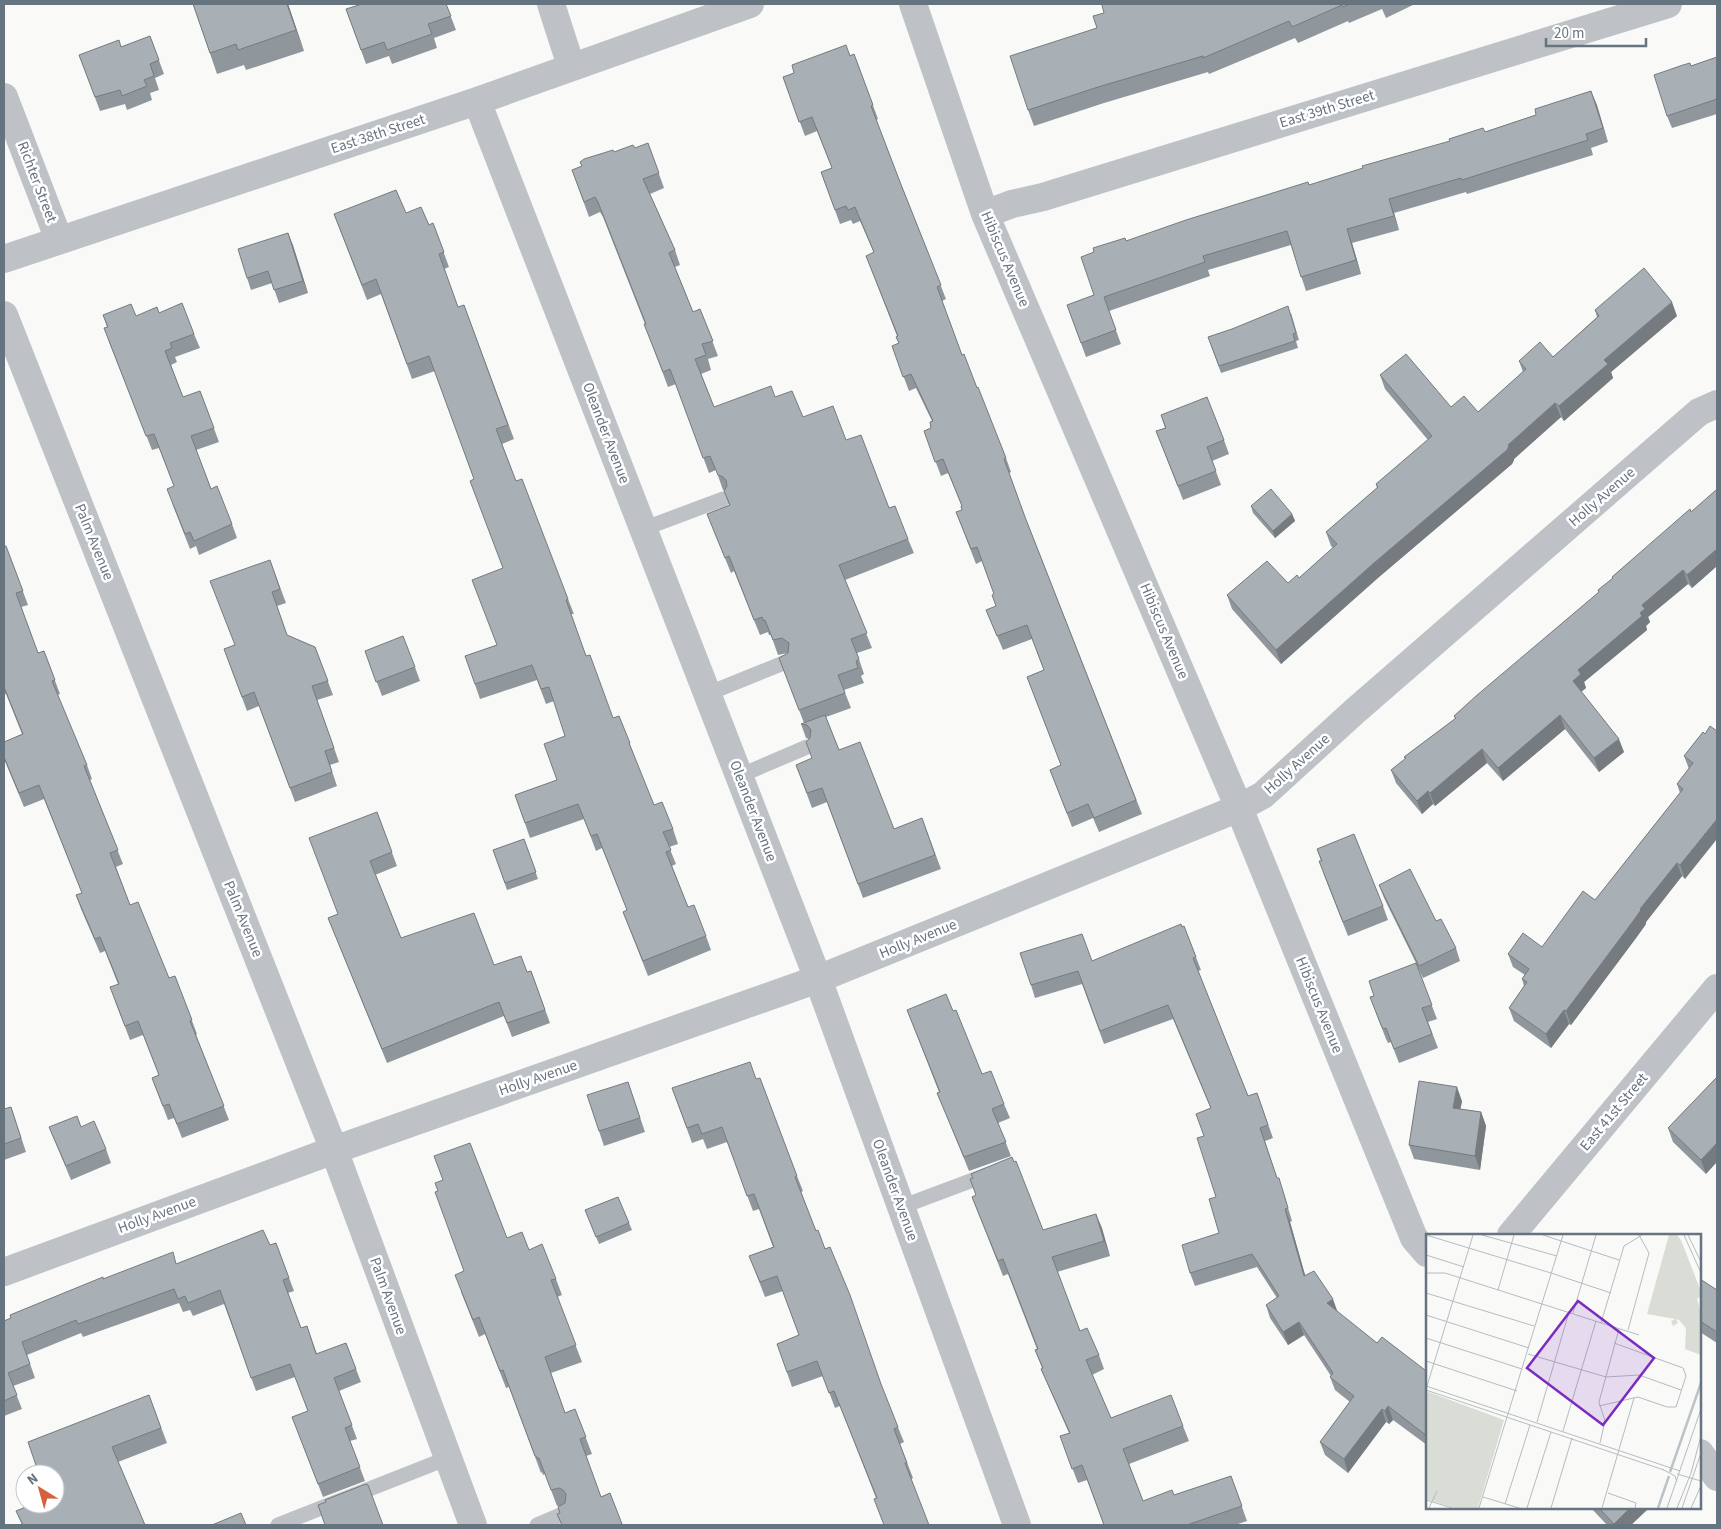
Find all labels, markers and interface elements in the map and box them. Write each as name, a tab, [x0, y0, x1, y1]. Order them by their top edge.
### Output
scale bar	[1546, 15, 1646, 47]
text: 20 m	[1554, 23, 1584, 44]
street label: East 39th Street	[1277, 85, 1377, 133]
street label: East 38th Street	[328, 109, 428, 159]
street label: Richter Street	[12, 138, 62, 226]
street label: Hibiscus Avenue	[975, 208, 1035, 310]
street label: Oleander Avenue	[577, 379, 635, 487]
street label: Holly Avenue	[1564, 462, 1640, 532]
street label: Palm Avenue	[69, 501, 119, 583]
street label: Hibiscus Avenue	[1134, 580, 1194, 682]
street label: Holly Avenue	[1260, 729, 1334, 799]
street label: Oleander Avenue	[724, 757, 782, 865]
street label: Palm Avenue	[218, 878, 268, 960]
street label: Holly Avenue	[876, 914, 960, 964]
street label: Hibiscus Avenue	[1290, 954, 1348, 1056]
street label: Holly Avenue	[496, 1055, 580, 1101]
street label: East 41st Street	[1575, 1068, 1653, 1156]
street label: Oleander Avenue	[867, 1136, 923, 1244]
street label: Holly Avenue	[115, 1191, 199, 1239]
inset map	[1426, 1234, 1701, 1509]
street label: Palm Avenue	[364, 1254, 412, 1338]
north arrow	[15, 1464, 65, 1514]
text: N	[23, 1469, 43, 1490]

